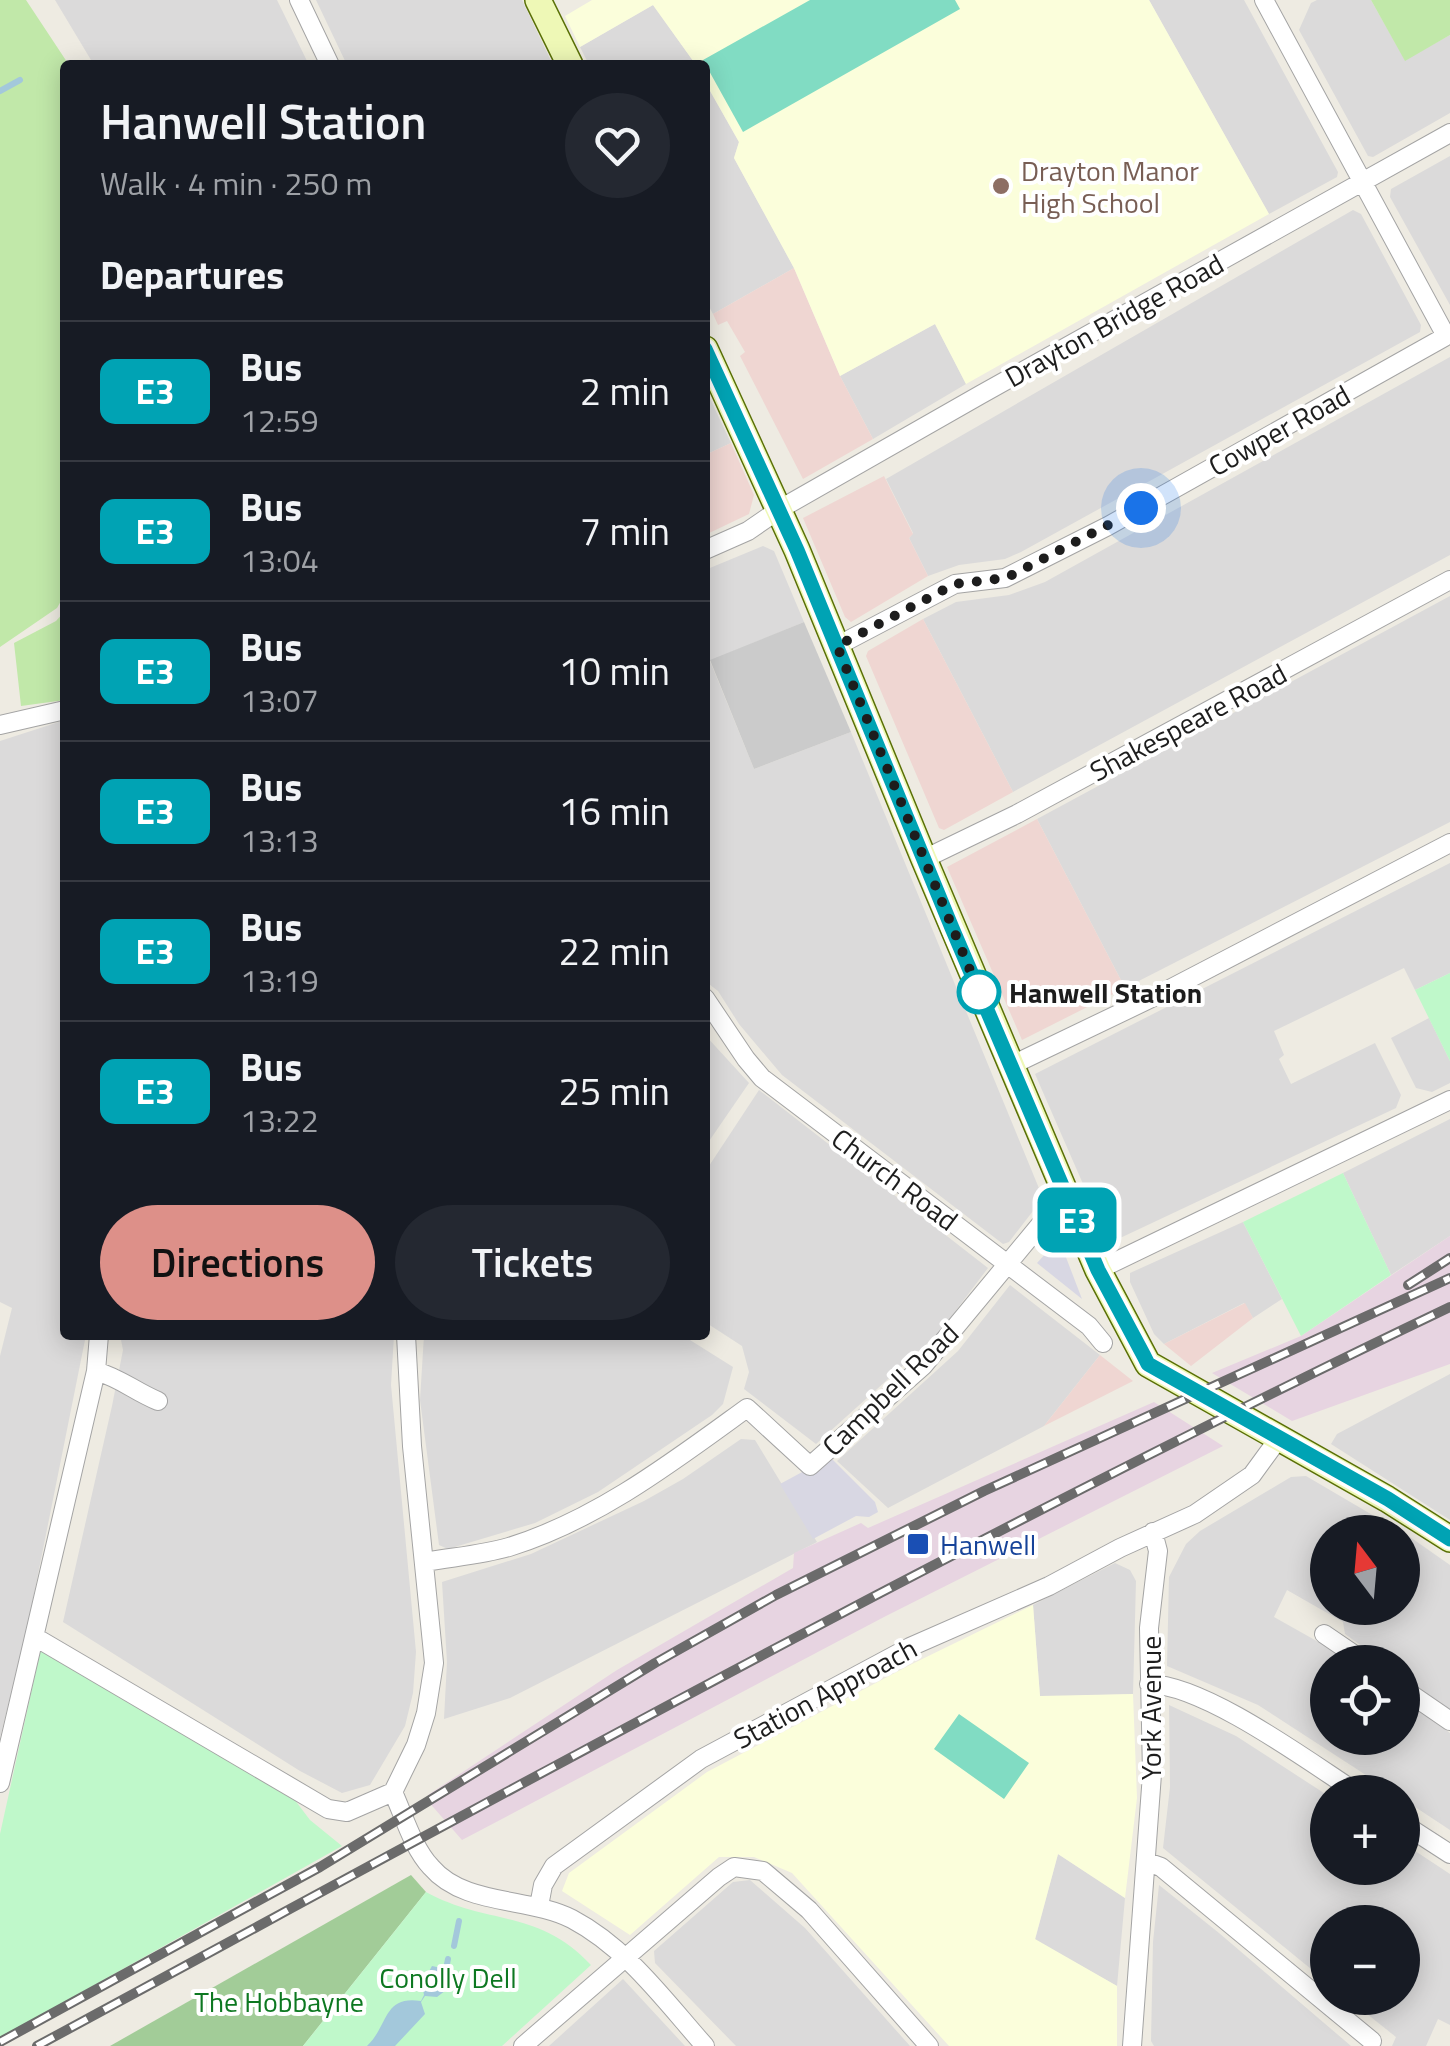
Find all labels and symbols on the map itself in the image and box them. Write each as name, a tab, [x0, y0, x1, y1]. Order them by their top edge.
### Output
place label: Drayton Manor High School	[1021, 149, 1199, 224]
marker: Drayton Manor High School	[990, 175, 1012, 197]
street label: Drayton Bridge Road	[997, 242, 1231, 398]
street label: Cowper Road	[1200, 373, 1358, 487]
your location	[1116, 483, 1166, 533]
street label: Shakespeare Road	[1082, 652, 1294, 792]
marker: Hanwell Station	[958, 971, 1000, 1013]
place label: Hanwell Station	[1009, 971, 1202, 1014]
street label: Church Road	[823, 1117, 967, 1241]
line badge: E3	[1032, 1188, 1122, 1252]
street label: Campbell Road	[812, 1312, 968, 1466]
north arrow	[1310, 1515, 1420, 1625]
place label: Hanwell	[940, 1523, 1036, 1566]
marker: Hanwell	[905, 1531, 931, 1557]
street label: Station Approach	[726, 1627, 924, 1759]
street label: York Avenue	[1129, 1636, 1172, 1780]
park label: Conolly Dell	[379, 1956, 517, 1999]
park label: The Hobbayne	[194, 1980, 364, 2023]

